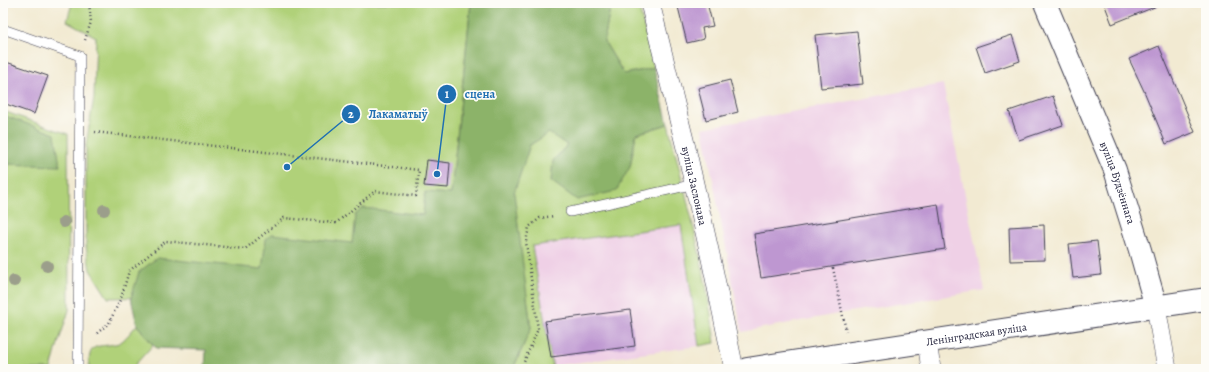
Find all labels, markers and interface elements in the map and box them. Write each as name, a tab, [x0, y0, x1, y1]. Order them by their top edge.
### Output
callout: сцена	[437, 82, 503, 106]
text: 1	[445, 86, 450, 102]
text: сцена	[465, 86, 495, 102]
callout: Лакаматыў	[341, 102, 436, 126]
text: 2	[348, 106, 354, 122]
text: Лакаматыў	[368, 106, 428, 122]
street label: вуліца Будзённага	[1096, 139, 1139, 227]
street label: вуліца Заслонава	[678, 145, 710, 228]
street label: Ленінградская вуліца	[925, 319, 1029, 350]

